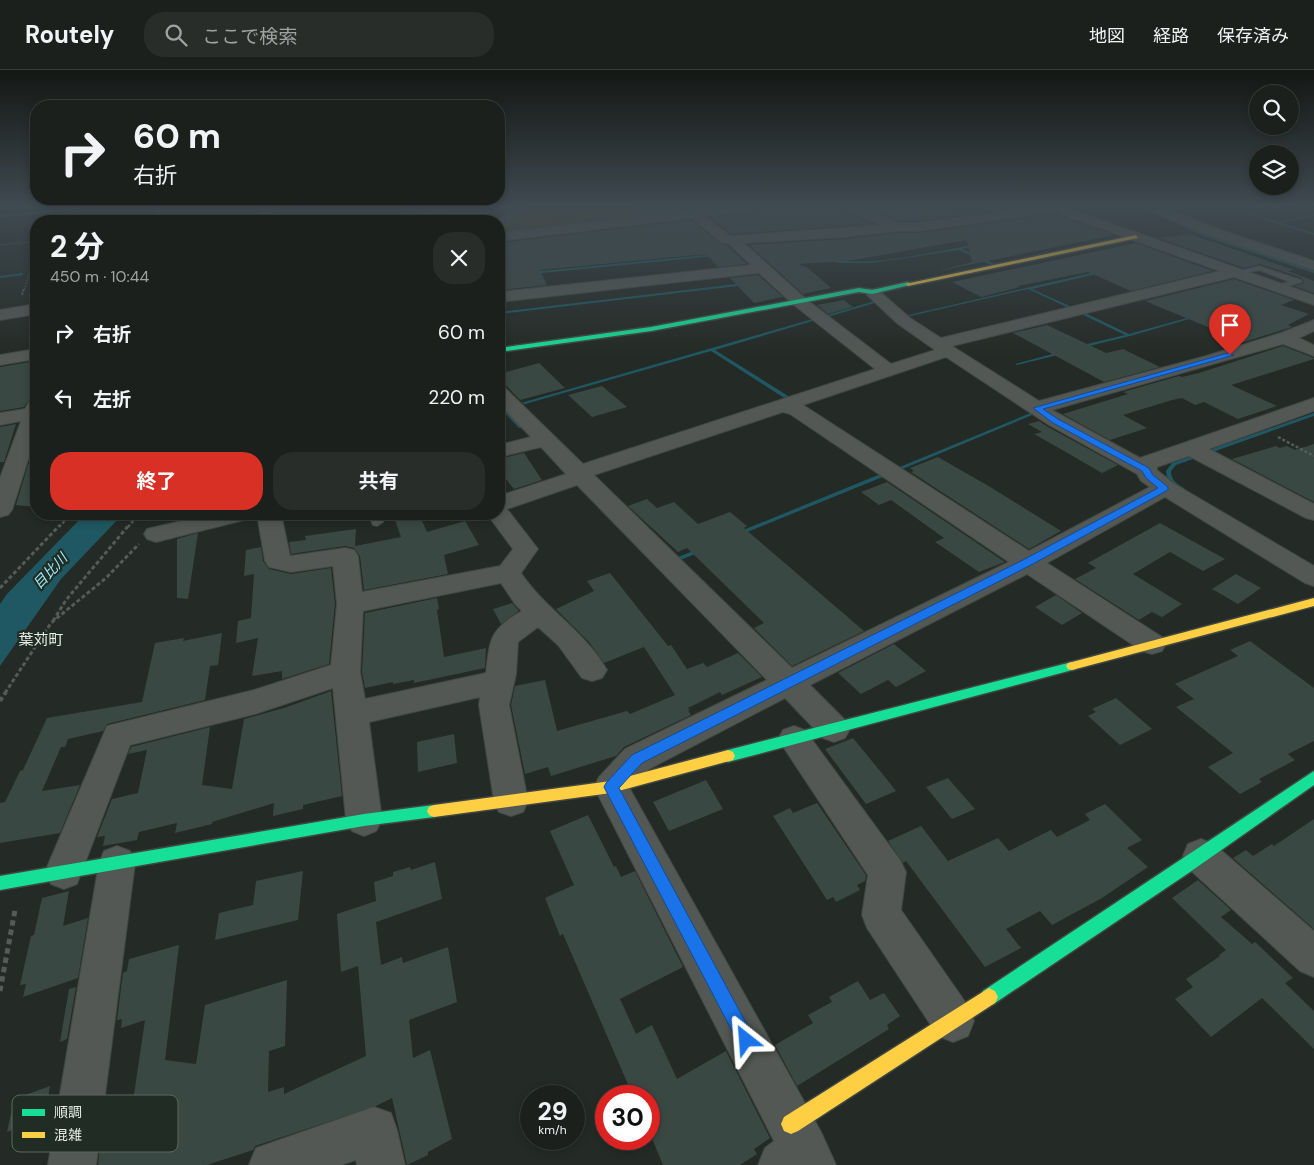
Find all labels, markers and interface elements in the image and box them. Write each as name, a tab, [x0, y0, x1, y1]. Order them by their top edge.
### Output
search box	[144, 12, 494, 57]
text: Routely	[25, 19, 114, 50]
icon: search	[162, 21, 190, 49]
text: ここで検索	[202, 24, 297, 49]
text: 地図	[1089, 24, 1125, 48]
text: 経路	[1153, 24, 1189, 48]
text: 保存済み	[1217, 24, 1289, 48]
map controls	[1249, 85, 1299, 195]
button: search	[1249, 85, 1299, 135]
text: 60 m	[133, 113, 221, 159]
icon: right	[50, 120, 115, 185]
button: layers	[1249, 145, 1299, 195]
text: 右折	[133, 161, 177, 190]
text: 2 分	[50, 227, 104, 266]
button: close	[433, 232, 485, 284]
text: 450 m · 10:44	[50, 266, 149, 287]
pin	[1209, 304, 1251, 355]
icon: arrive	[1216, 311, 1244, 339]
icon: right	[50, 319, 78, 347]
text: 60 m	[438, 320, 485, 345]
text: 右折	[93, 322, 131, 347]
icon: left	[50, 384, 78, 412]
text: 220 m	[428, 385, 485, 410]
text: 左折	[93, 387, 131, 412]
button: 終了	[50, 452, 263, 510]
button: 共有	[273, 452, 485, 510]
water label: 目比川	[29, 548, 72, 592]
district label: 葉苅町	[18, 630, 64, 650]
position arrow	[719, 1013, 771, 1065]
speed limit sign: 30	[595, 1085, 660, 1150]
legend	[12, 1095, 178, 1152]
text: 29	[537, 1095, 568, 1128]
text: 順調	[54, 1103, 82, 1121]
text: km/h	[538, 1122, 567, 1138]
text: 混雑	[54, 1126, 82, 1144]

